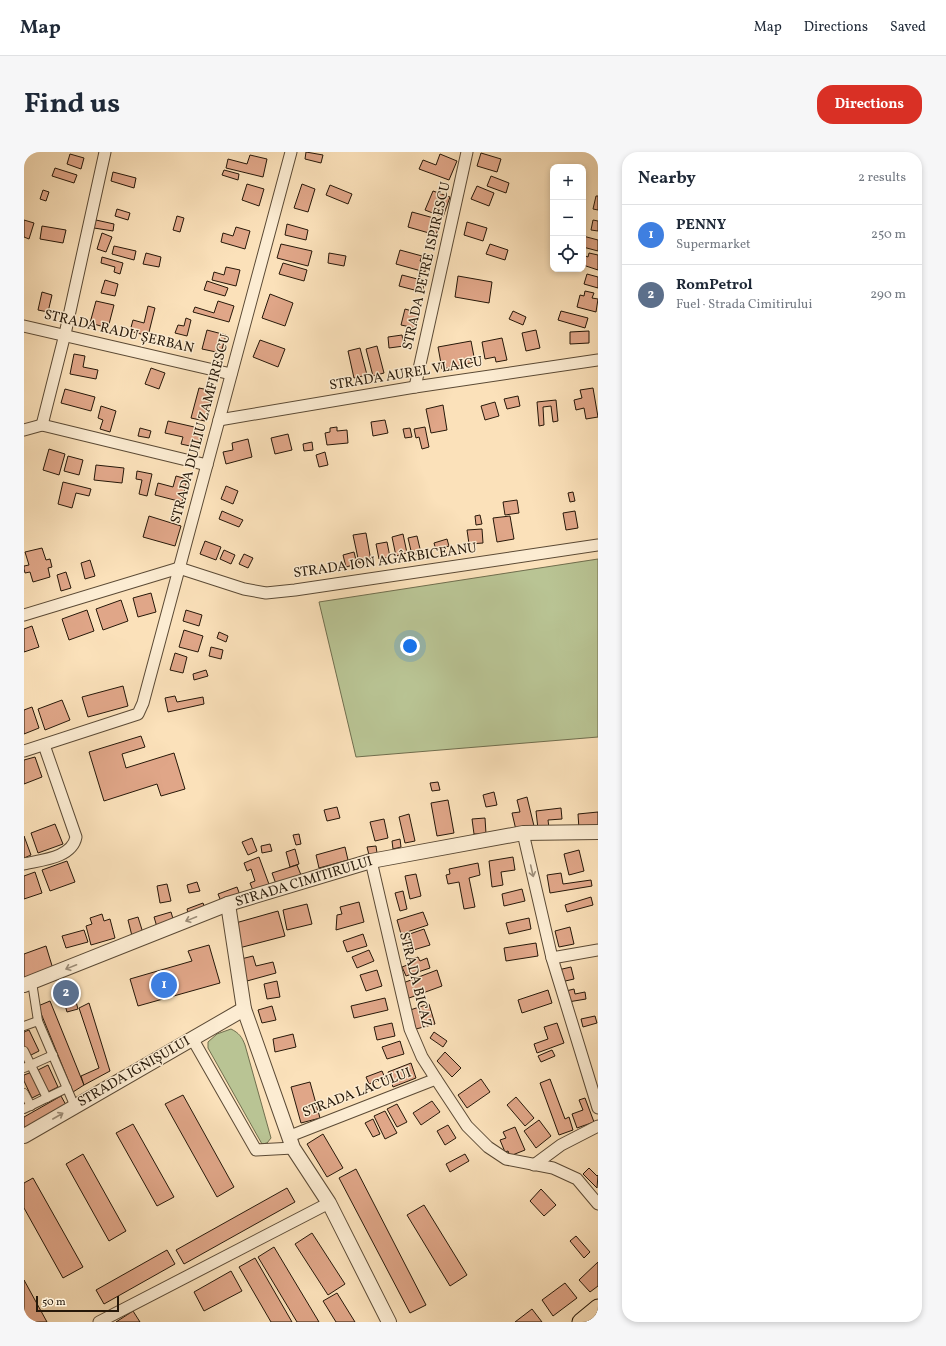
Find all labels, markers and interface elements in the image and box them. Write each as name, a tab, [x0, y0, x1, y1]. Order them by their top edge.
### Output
text: Map	[20, 15, 61, 41]
text: Map	[754, 18, 782, 37]
text: Directions	[804, 18, 868, 37]
text: Saved	[890, 18, 926, 37]
text: Find us	[24, 85, 120, 124]
button: Directions	[817, 85, 922, 124]
map controls	[550, 164, 586, 272]
button: +	[550, 164, 586, 200]
text: Nearby	[638, 167, 696, 190]
text: 2 results	[858, 169, 906, 187]
street label: STRADA PETRE ISPIRESCU	[398, 180, 456, 352]
button: −	[550, 200, 586, 236]
text: PENNY	[676, 215, 726, 236]
text: 1	[648, 226, 654, 244]
text: 250 m	[871, 226, 906, 244]
button: locate	[550, 236, 586, 272]
text: Supermarket	[676, 236, 751, 254]
text: RomPetrol	[676, 275, 753, 296]
text: 2	[648, 286, 654, 304]
text: 290 m	[870, 286, 906, 304]
text: Fuel · Strada Cimitirului	[676, 296, 812, 314]
street label: STRADA RADU ȘERBAN	[42, 306, 196, 358]
street label: STRADA DUILIU ZAMFIRESCU	[167, 332, 235, 526]
street label: STRADA AUREL VLAICU	[328, 353, 484, 395]
street label: STRADA ION AGÂRBICEANU	[292, 539, 478, 583]
your location	[400, 636, 420, 656]
street label: STRADA CIMITIRULUI	[233, 852, 375, 912]
one-way arrow	[528, 864, 536, 877]
one-way arrow	[186, 915, 198, 923]
street label: STRADA BICAZ	[394, 930, 436, 1030]
one-way arrow	[65, 963, 77, 971]
pin: 1	[151, 970, 177, 1000]
pin: 2	[53, 978, 79, 1008]
street label: STRADA IGNIȘULUI	[74, 1032, 194, 1112]
street label: STRADA LACULUI	[300, 1063, 414, 1123]
one-way arrow	[52, 1112, 64, 1120]
scale bar	[36, 1294, 119, 1313]
text: 50 m	[42, 1295, 66, 1310]

